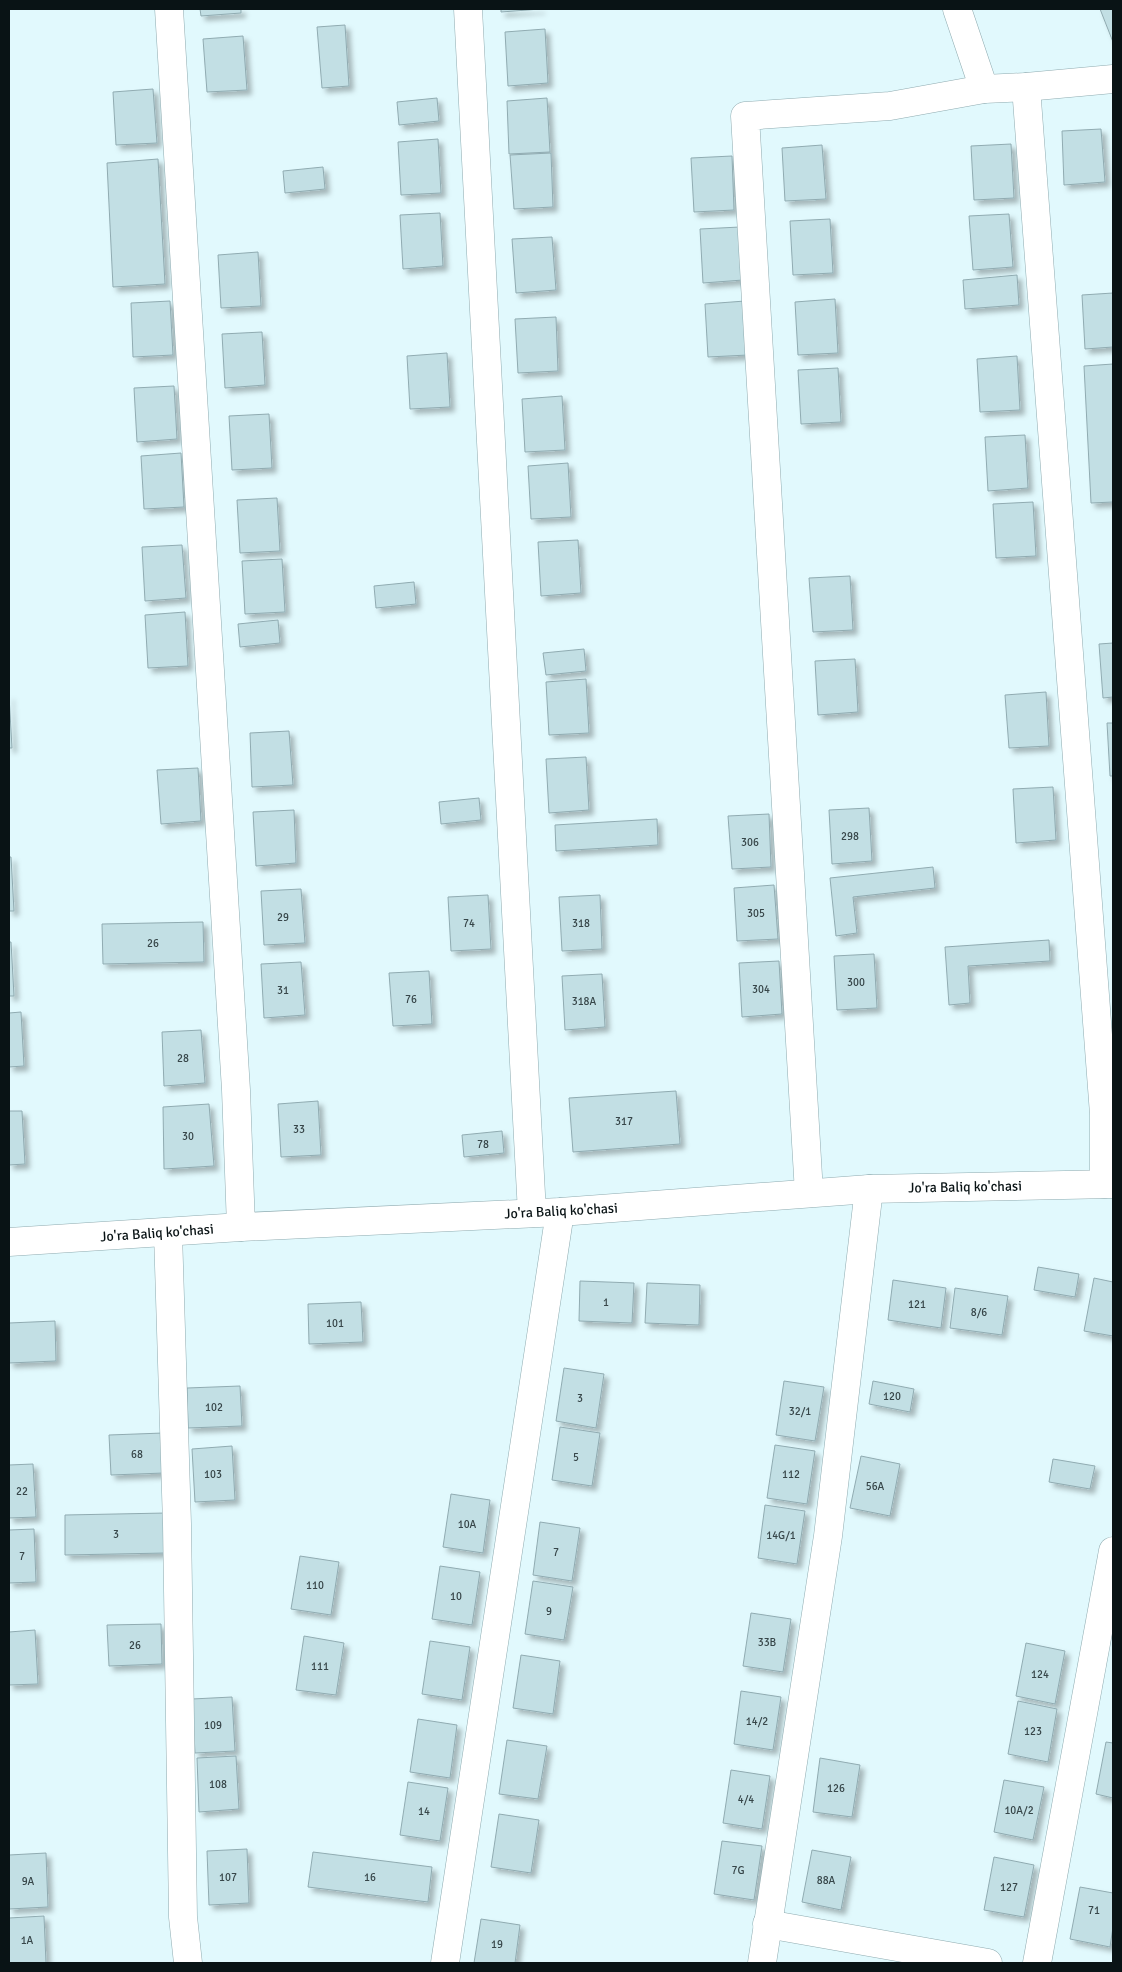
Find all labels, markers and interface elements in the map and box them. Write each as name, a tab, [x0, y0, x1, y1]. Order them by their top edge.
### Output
house number: 298	[841, 830, 859, 843]
house number: 306	[741, 836, 759, 849]
house number: 305	[747, 907, 765, 920]
house number: 29	[277, 911, 289, 924]
house number: 74	[463, 917, 475, 930]
house number: 318	[572, 917, 590, 930]
house number: 26	[147, 937, 159, 950]
house number: 300	[847, 976, 865, 989]
house number: 304	[752, 983, 770, 996]
house number: 31	[277, 984, 289, 997]
house number: 76	[405, 993, 417, 1006]
house number: 318A	[572, 995, 597, 1008]
house number: 28	[177, 1052, 189, 1065]
house number: 317	[615, 1115, 633, 1128]
house number: 33	[293, 1123, 305, 1136]
house number: 30	[182, 1130, 194, 1143]
house number: 78	[477, 1138, 489, 1151]
street label: Jo'ra Baliq ko'chasi	[908, 1178, 1022, 1196]
street label: Jo'ra Baliq ko'chasi	[504, 1200, 618, 1222]
street label: Jo'ra Baliq ko'chasi	[100, 1221, 214, 1245]
house number: 1	[603, 1296, 609, 1309]
house number: 121	[908, 1298, 926, 1311]
house number: 8/6	[971, 1306, 987, 1319]
house number: 101	[326, 1317, 344, 1330]
house number: 120	[883, 1390, 901, 1403]
house number: 3	[577, 1392, 583, 1405]
house number: 102	[205, 1401, 223, 1414]
house number: 32/1	[789, 1405, 811, 1418]
house number: 68	[131, 1448, 143, 1461]
house number: 5	[573, 1451, 579, 1464]
house number: 103	[204, 1468, 222, 1481]
house number: 112	[782, 1468, 800, 1481]
house number: 56A	[866, 1480, 885, 1493]
house number: 22	[16, 1485, 28, 1498]
house number: 10A	[458, 1518, 477, 1531]
house number: 3	[113, 1528, 119, 1541]
house number: 14G/1	[766, 1529, 796, 1542]
house number: 7	[553, 1546, 559, 1559]
house number: 7	[19, 1550, 25, 1563]
house number: 110	[306, 1579, 324, 1592]
house number: 10	[450, 1590, 462, 1603]
house number: 9	[546, 1605, 552, 1618]
house number: 33B	[758, 1636, 777, 1649]
house number: 26	[129, 1639, 141, 1652]
house number: 111	[311, 1660, 329, 1673]
house number: 124	[1031, 1668, 1049, 1681]
house number: 14/2	[746, 1715, 768, 1728]
house number: 109	[204, 1719, 222, 1732]
house number: 123	[1024, 1725, 1042, 1738]
house number: 108	[209, 1778, 227, 1791]
house number: 126	[827, 1782, 845, 1795]
house number: 4/4	[738, 1793, 754, 1806]
house number: 10A/2	[1004, 1804, 1034, 1817]
house number: 14	[418, 1805, 430, 1818]
house number: 7G	[731, 1864, 745, 1877]
house number: 107	[219, 1871, 237, 1884]
house number: 16	[364, 1871, 376, 1884]
house number: 88A	[817, 1874, 836, 1887]
house number: 9A	[22, 1875, 35, 1888]
house number: 127	[1000, 1881, 1018, 1894]
house number: 71	[1088, 1904, 1100, 1917]
house number: 1A	[21, 1934, 34, 1947]
house number: 19	[491, 1938, 503, 1951]

